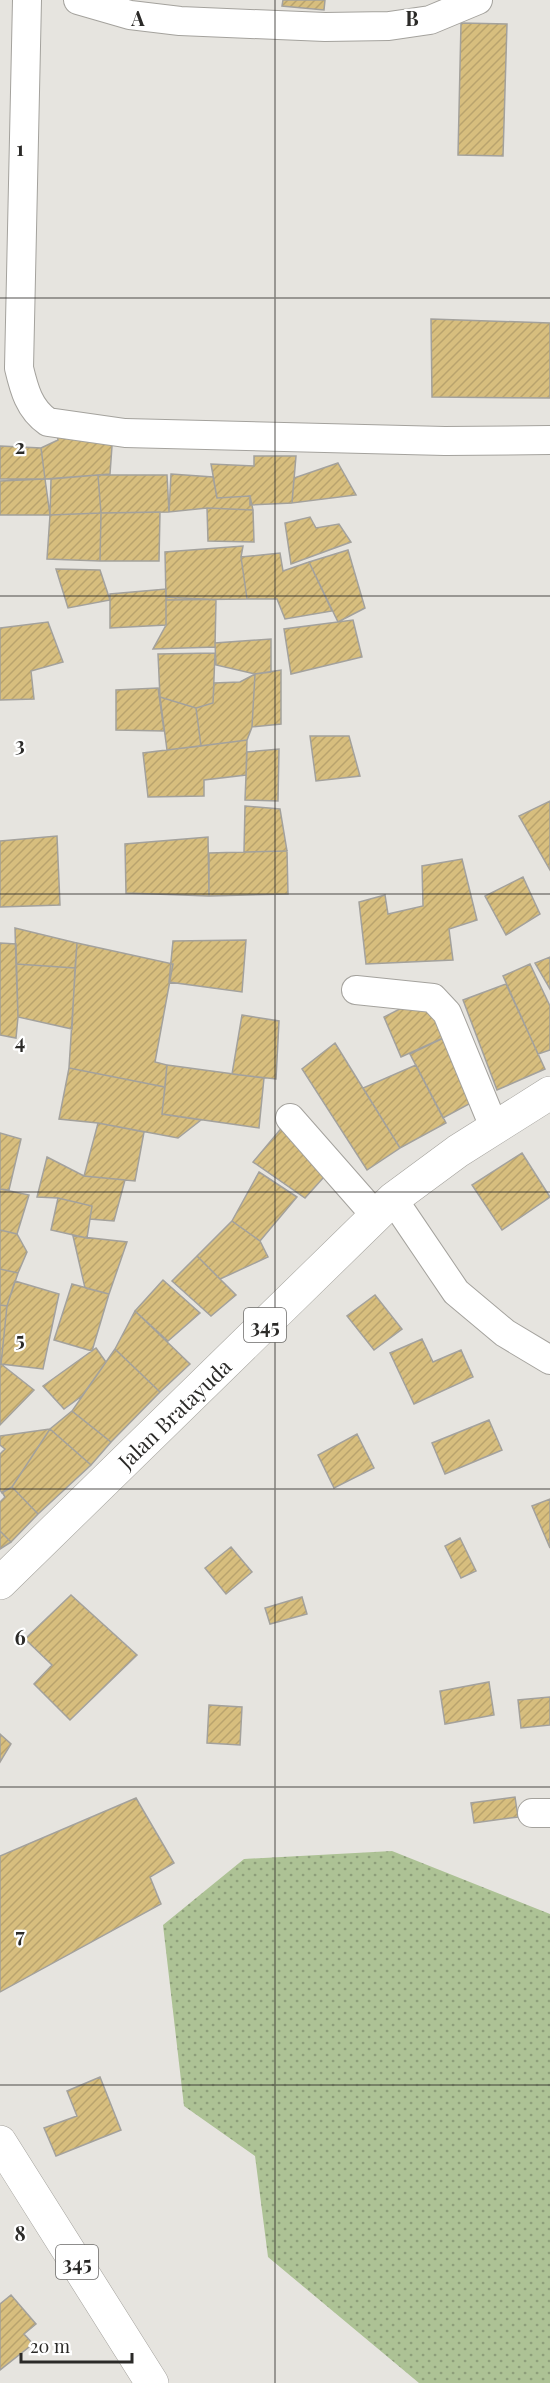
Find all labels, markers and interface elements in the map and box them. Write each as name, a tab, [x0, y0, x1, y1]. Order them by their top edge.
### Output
text: A	[130, 4, 145, 31]
text: B	[405, 4, 419, 31]
text: 1	[16, 134, 24, 161]
text: 2	[15, 432, 25, 459]
text: 3	[15, 730, 25, 757]
text: 4	[15, 1027, 25, 1054]
road number: 345	[244, 1308, 286, 1342]
text: 5	[15, 1325, 25, 1352]
street label: Jalan Bratayuda	[111, 1351, 237, 1475]
text: 6	[14, 1623, 26, 1650]
text: 7	[15, 1921, 25, 1948]
text: 8	[14, 2219, 26, 2246]
road number: 345	[56, 2245, 98, 2279]
scale bar	[21, 2326, 132, 2364]
text: 20 m	[30, 2334, 70, 2358]

